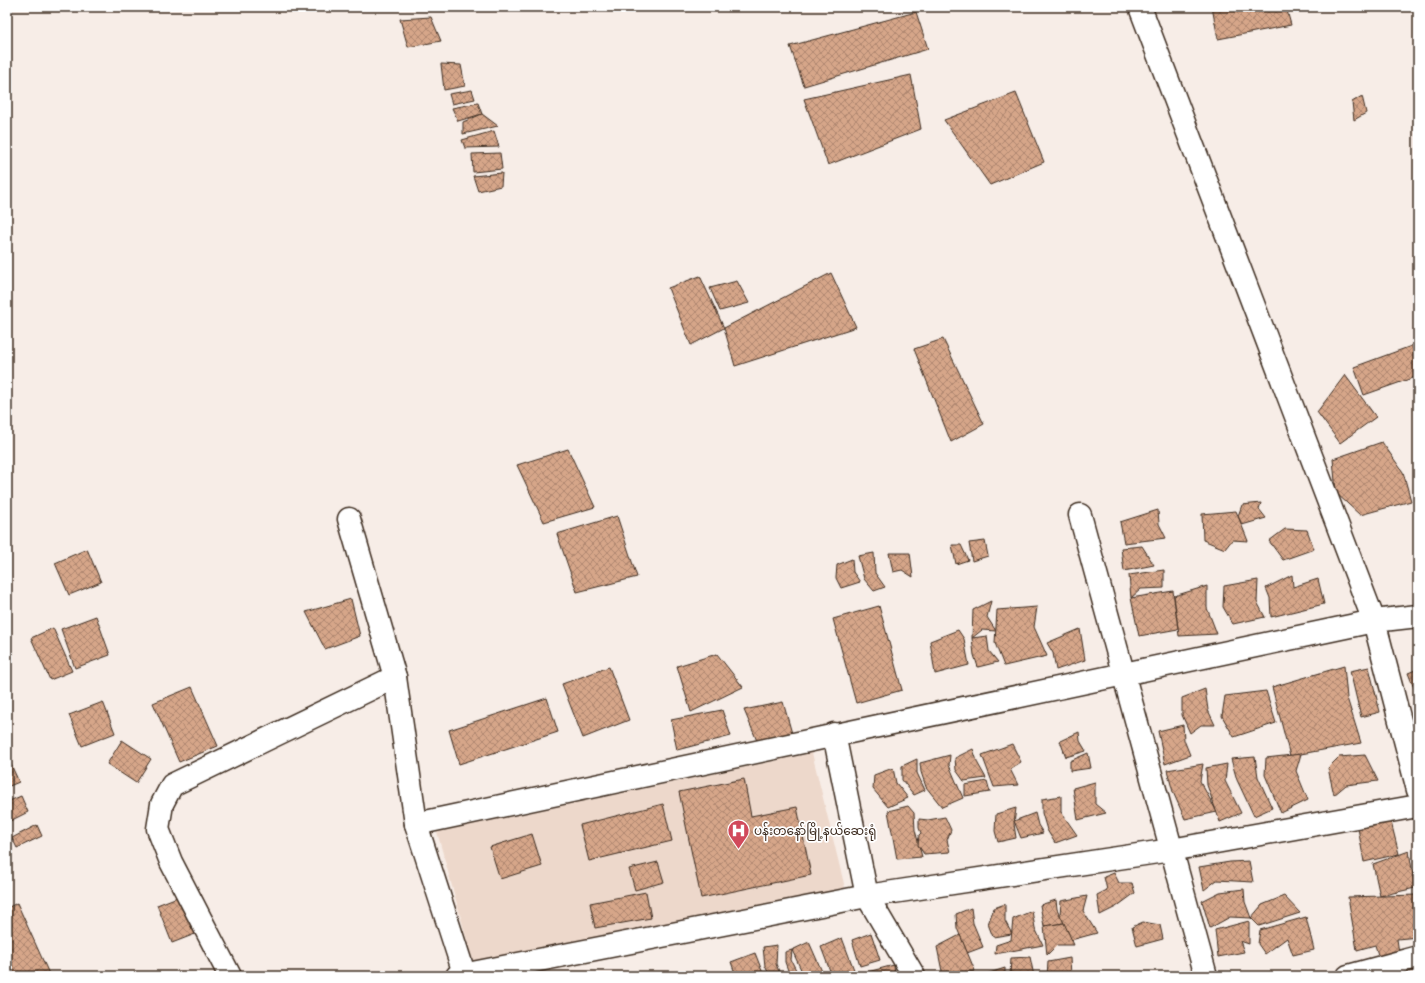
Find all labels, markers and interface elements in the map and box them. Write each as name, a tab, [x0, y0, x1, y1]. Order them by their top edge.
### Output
hospital icon: ပန်းတနော်မြို့နယ်ဆေးရုံ	[726, 818, 752, 851]
place label: ပန်းတနော်မြို့နယ်ဆေးရုံ	[754, 822, 876, 841]

